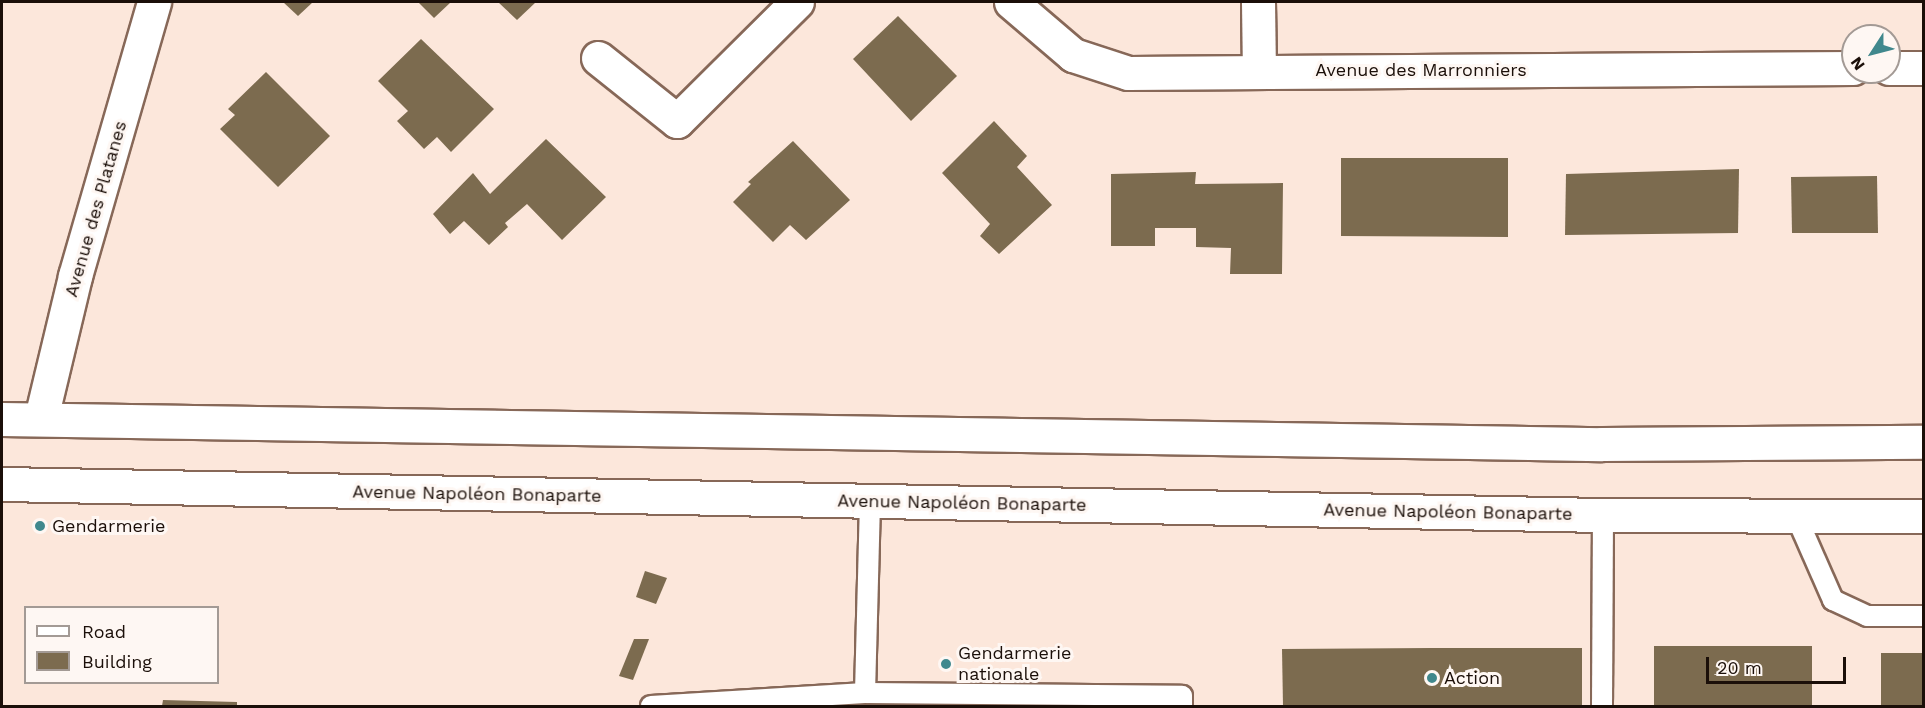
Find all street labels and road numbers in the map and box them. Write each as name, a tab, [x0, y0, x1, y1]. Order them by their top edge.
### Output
street label: Avenue des Marronniers	[1315, 59, 1527, 81]
street label: Avenue des Platanes	[61, 118, 131, 300]
street label: Avenue Napoléon Bonaparte	[352, 481, 602, 507]
street label: Avenue Napoléon Bonaparte	[837, 490, 1087, 516]
street label: Avenue Napoléon Bonaparte	[1323, 499, 1573, 525]

